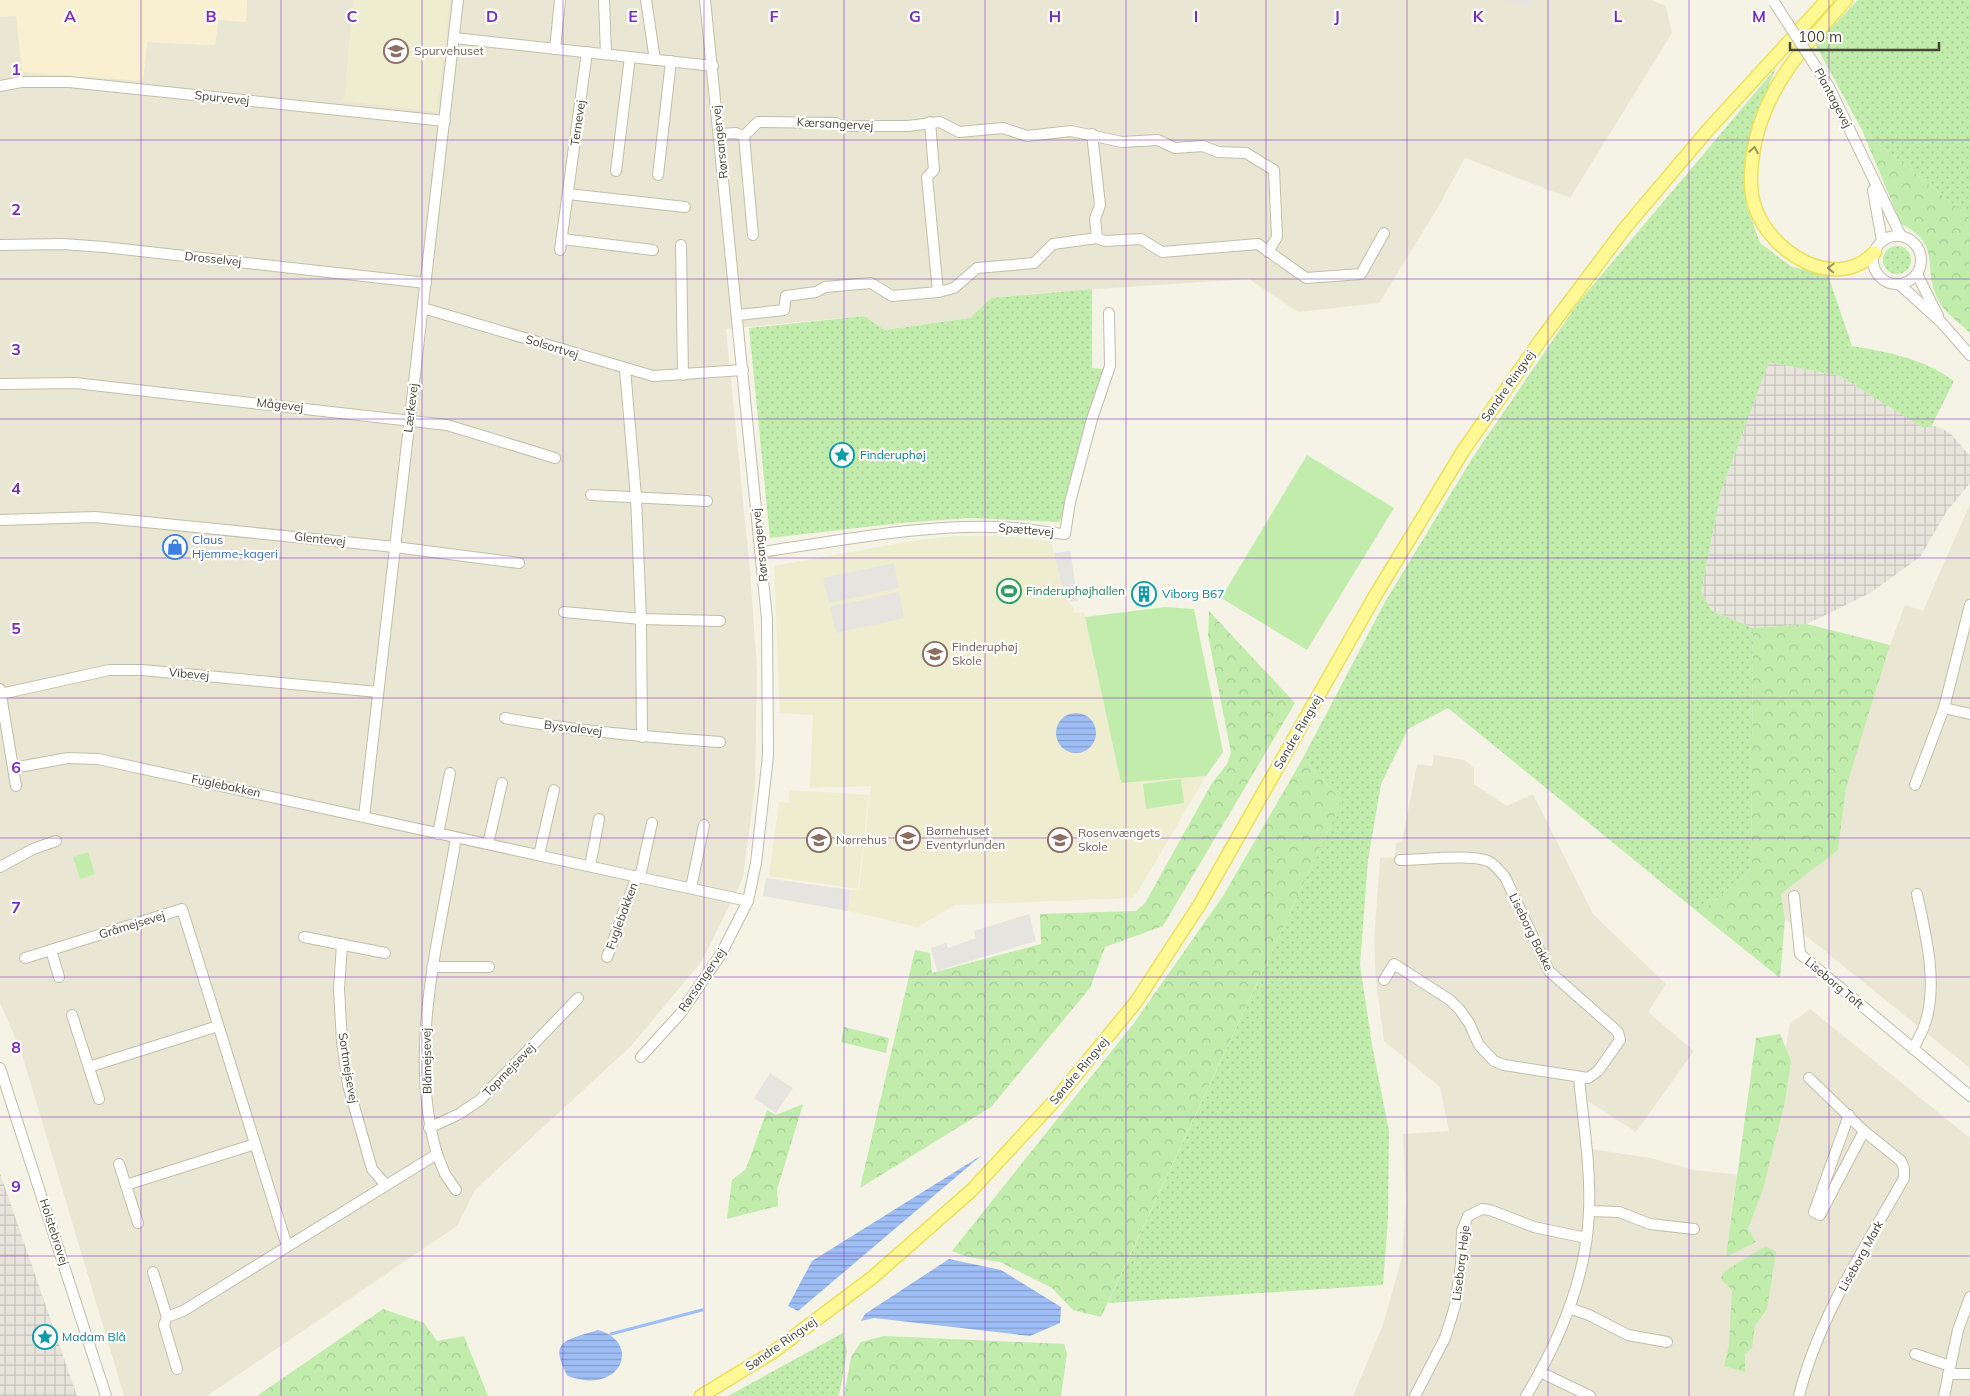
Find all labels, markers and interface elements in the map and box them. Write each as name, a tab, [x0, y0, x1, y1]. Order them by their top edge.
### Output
text: A	[64, 6, 76, 26]
text: B	[205, 6, 217, 26]
text: C	[347, 6, 358, 26]
text: D	[486, 6, 498, 26]
text: E	[628, 6, 638, 26]
text: F	[769, 6, 779, 26]
text: G	[909, 6, 921, 26]
text: H	[1049, 6, 1061, 26]
text: I	[1194, 6, 1198, 26]
text: J	[1334, 6, 1340, 26]
text: K	[1473, 6, 1485, 26]
text: L	[1614, 6, 1623, 26]
text: M	[1752, 6, 1766, 26]
scale bar	[1790, 20, 1939, 52]
text: 100 m	[1798, 27, 1842, 46]
school or university icon: Spurvehuset	[383, 38, 409, 64]
place label: Spurvehuset	[414, 43, 484, 58]
text: 1	[11, 59, 21, 79]
street label: Plantagevej	[1811, 65, 1856, 130]
street label: Spurvevej	[194, 87, 250, 108]
street label: Ternevej	[567, 99, 588, 147]
street label: Rørsangervej	[708, 105, 731, 179]
street label: Kærsangervej	[796, 114, 874, 133]
one-way arrow	[1748, 145, 1759, 154]
text: 2	[11, 199, 21, 219]
street label: Drosselvej	[184, 248, 242, 269]
one-way arrow	[1827, 262, 1835, 273]
street label: Solsortvej	[524, 331, 581, 362]
text: 3	[11, 339, 21, 359]
street label: Søndre Ringvej	[1477, 347, 1538, 424]
street label: Lærkevej	[400, 382, 421, 433]
street label: Mågevej	[256, 395, 304, 414]
place icon: Finderuphøj	[829, 442, 855, 468]
place label: Finderuphøj	[860, 447, 926, 462]
text: 4	[11, 478, 21, 498]
street label: Rørsangervej	[748, 508, 771, 582]
street label: Spættevej	[998, 520, 1055, 539]
street label: Glentevej	[294, 528, 347, 549]
place label: Claus Hjemme-kageri	[192, 532, 278, 561]
shop icon: Claus Hjemme-kageri	[162, 534, 188, 560]
sports icon: Finderuphøjhallen	[996, 578, 1022, 604]
building icon: Viborg B67	[1131, 581, 1157, 607]
place label: Finderuphøjhallen	[1026, 583, 1125, 598]
place label: Viborg B67	[1162, 586, 1225, 601]
text: 5	[11, 618, 21, 638]
place label: Finderuphøj Skole	[952, 639, 1018, 668]
school or university icon: Finderuphøj Skole	[922, 641, 948, 667]
street label: Vibevej	[168, 664, 210, 683]
street label: Søndre Ringvej	[1270, 692, 1325, 772]
street label: Bysvalevej	[543, 716, 603, 739]
text: 6	[11, 757, 21, 777]
street label: Fuglebakken	[190, 771, 262, 800]
place label: Børnehuset Eventyrlunden	[926, 823, 1005, 852]
school or university icon: Børnehuset Eventyrlunden	[895, 825, 921, 851]
place label: Rosenvængets Skole	[1078, 825, 1160, 854]
school or university icon: Nørrehus	[806, 827, 832, 853]
school or university icon: Rosenvængets Skole	[1047, 827, 1073, 853]
place label: Nørrehus	[836, 832, 887, 847]
street label: Fuglebakken	[602, 880, 641, 951]
street label: Liseborg Bakke	[1506, 890, 1557, 973]
text: 7	[11, 897, 21, 917]
street label: Gråmejsevej	[97, 907, 167, 942]
street label: Rørsangervej	[675, 945, 728, 1014]
street label: Liseborg Toft	[1802, 954, 1867, 1011]
street label: Blåmejsevej	[418, 1028, 435, 1094]
street label: Sortmejsevej	[336, 1032, 361, 1104]
street label: Søndre Ringvej	[1046, 1034, 1111, 1108]
text: 8	[11, 1037, 21, 1057]
street label: Topmejsevej	[479, 1040, 538, 1099]
text: 9	[11, 1176, 21, 1196]
street label: Holstebrovej	[37, 1197, 72, 1267]
street label: Liseborg Mark	[1835, 1217, 1887, 1294]
street label: Liseborg Høje	[1448, 1224, 1473, 1302]
street label: Søndre Ringvej	[742, 1313, 819, 1374]
place icon: Madam Blå	[32, 1324, 58, 1350]
place label: Madam Blå	[62, 1329, 126, 1344]

